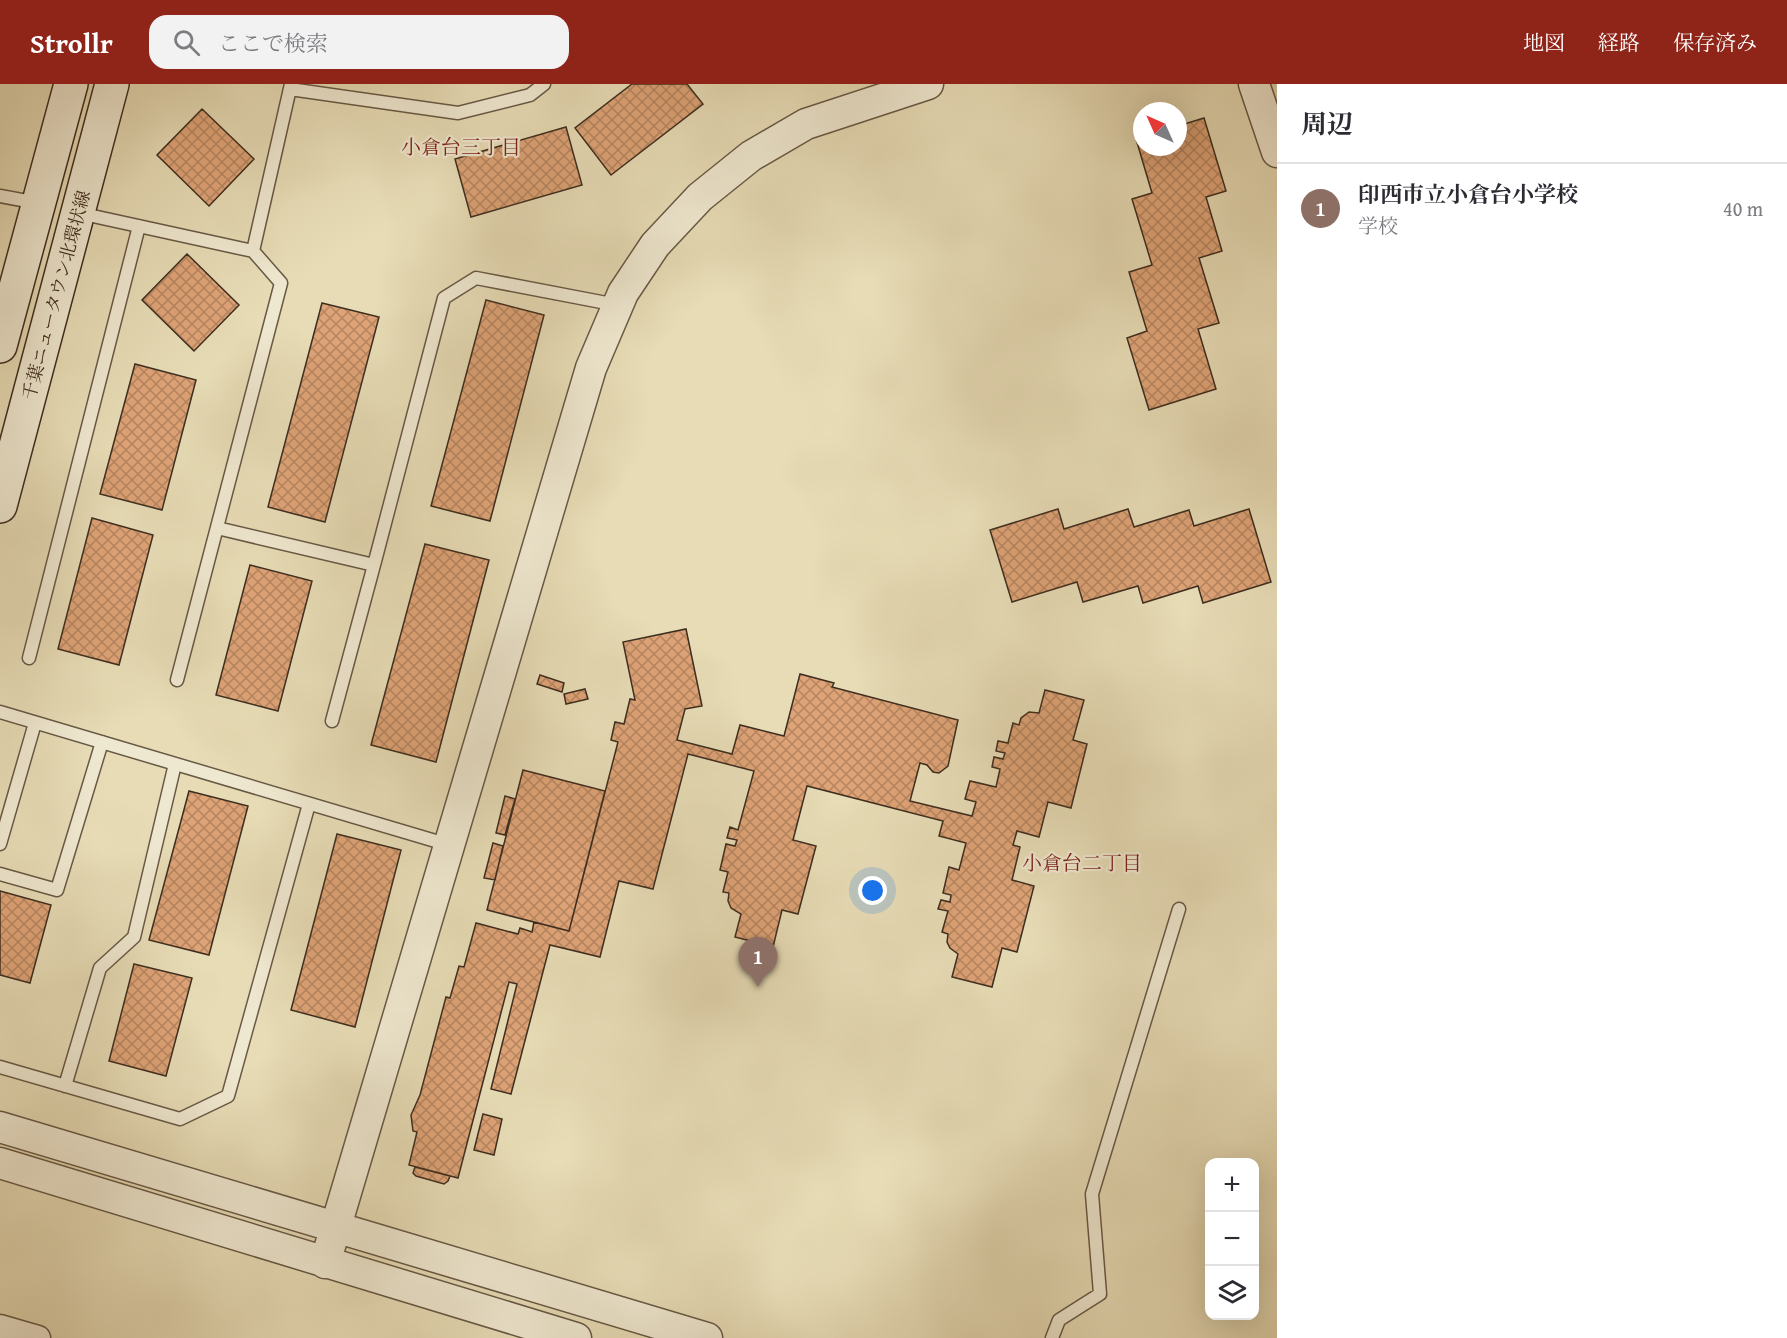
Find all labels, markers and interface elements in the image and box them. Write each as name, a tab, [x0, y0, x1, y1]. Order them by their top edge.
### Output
search box	[149, 15, 569, 69]
text: Strollr	[30, 22, 113, 63]
icon: search	[170, 26, 203, 59]
text: ここで検索	[218, 27, 328, 59]
text: 地図	[1523, 27, 1565, 58]
text: 経路	[1598, 27, 1640, 58]
text: 保存済み	[1673, 27, 1757, 58]
north arrow	[1133, 102, 1187, 156]
text: 周辺	[1301, 104, 1353, 143]
district label: 小倉台三丁目	[401, 132, 521, 161]
text: 印西市立小倉台小学校	[1358, 178, 1578, 210]
street label: 千葉ニュータウン北環状線	[15, 187, 97, 403]
text: 1	[1315, 194, 1326, 223]
text: 40 m	[1723, 194, 1763, 223]
text: 学校	[1358, 211, 1398, 240]
district label: 小倉台二丁目	[1022, 848, 1142, 877]
your location	[858, 876, 887, 905]
pin: 1	[738, 938, 777, 987]
map controls	[1205, 1158, 1259, 1320]
button: +	[1205, 1158, 1259, 1212]
button: −	[1205, 1212, 1259, 1266]
button: layers	[1205, 1266, 1259, 1320]

